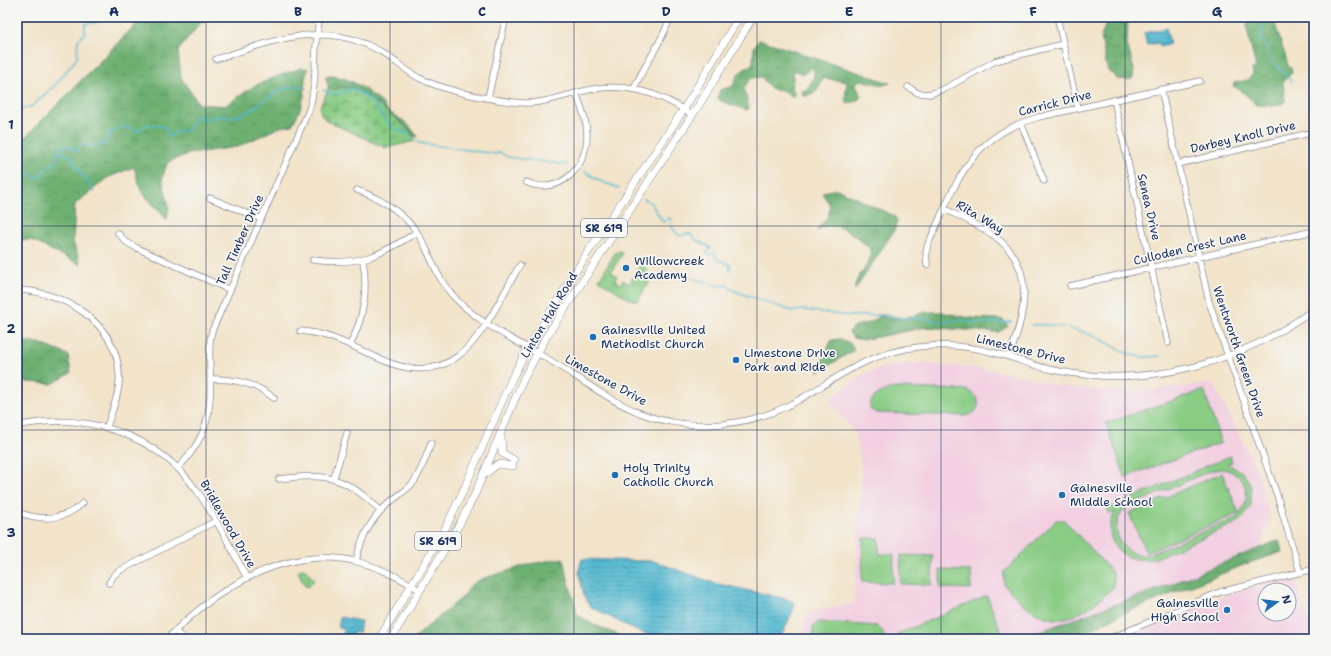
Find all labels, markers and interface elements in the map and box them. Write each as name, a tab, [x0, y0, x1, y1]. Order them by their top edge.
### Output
text: A	[109, 3, 119, 20]
text: B	[294, 3, 302, 20]
text: C	[478, 3, 486, 20]
text: D	[661, 3, 671, 20]
text: E	[845, 3, 854, 20]
text: F	[1029, 3, 1037, 20]
text: G	[1212, 3, 1223, 20]
street label: Carrick Drive	[1017, 86, 1093, 120]
text: 1	[8, 116, 14, 133]
street label: Darbey Knoll Drive	[1189, 117, 1297, 157]
street label: Senea Drive	[1134, 172, 1165, 242]
street label: Tall Timber Drive	[213, 192, 267, 288]
street label: Rita Way	[953, 196, 1007, 238]
road number: SR 619	[581, 219, 627, 237]
street label: Culloden Crest Lane	[1132, 227, 1248, 269]
place label: Willowcreek Academy	[634, 253, 704, 283]
marker: Willowcreek Academy	[621, 263, 631, 273]
street label: Linton Hall Road	[517, 269, 581, 361]
street label: Wentworth Green Drive	[1209, 284, 1269, 420]
text: 2	[6, 320, 16, 337]
place label: Gainesville United Methodist Church	[601, 322, 706, 352]
street label: Limestone Drive	[975, 330, 1068, 368]
marker: Gainesville United Methodist Church	[588, 332, 598, 342]
place label: Limestone Drive Park and Ride	[744, 345, 836, 375]
street label: Limestone Drive	[562, 351, 650, 409]
marker: Limestone Drive Park and Ride	[731, 355, 741, 365]
place label: Holy Trinity Catholic Church	[623, 460, 714, 490]
marker: Holy Trinity Catholic Church	[610, 470, 620, 480]
street label: Bridlewood Drive	[196, 477, 260, 571]
place label: Gainesville Middle School	[1070, 480, 1152, 510]
marker: Gainesville Middle School	[1057, 490, 1067, 500]
text: 3	[6, 524, 16, 541]
road number: SR 619	[415, 532, 461, 550]
north arrow	[1257, 582, 1297, 622]
text: N	[1278, 593, 1295, 606]
place label: Gainesville High School	[1150, 595, 1219, 625]
marker: Gainesville High School	[1222, 605, 1232, 615]

